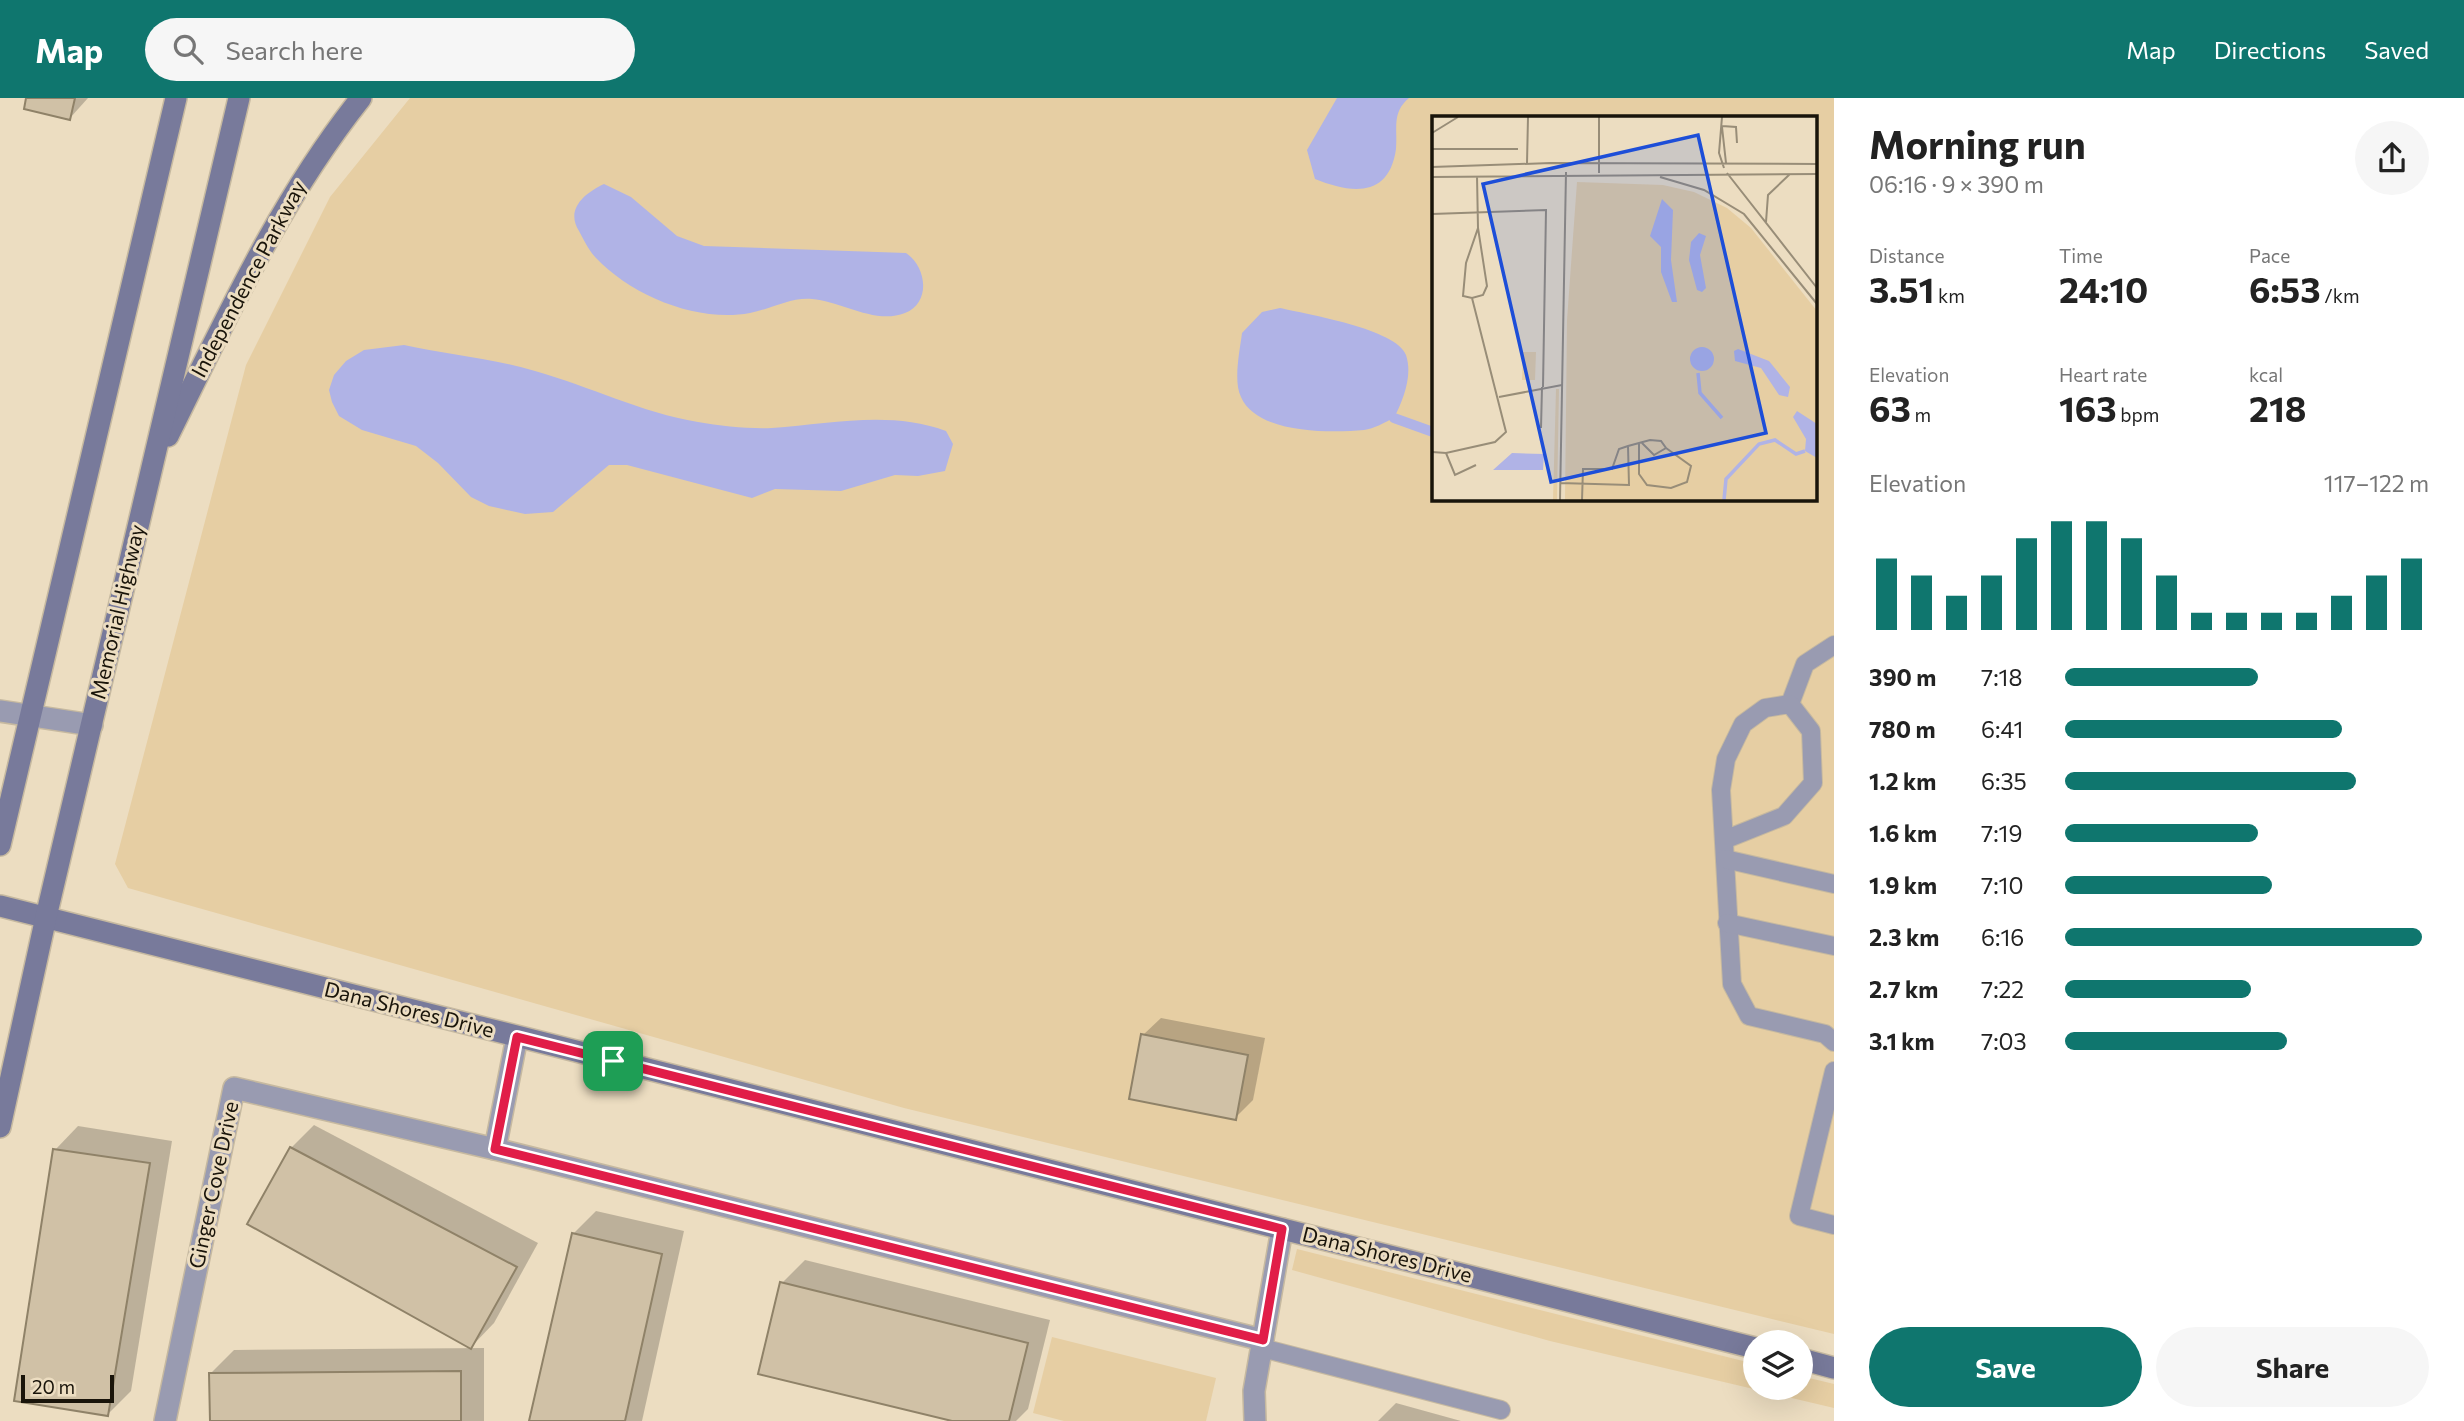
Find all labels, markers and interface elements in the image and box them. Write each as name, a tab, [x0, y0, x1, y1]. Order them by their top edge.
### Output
search box	[145, 18, 635, 81]
text: Map	[35, 29, 103, 70]
icon: search	[169, 30, 207, 68]
text: Search here	[225, 34, 363, 65]
text: Map	[2126, 35, 2176, 64]
text: Directions	[2214, 35, 2326, 64]
text: Saved	[2364, 35, 2429, 64]
inset map	[1432, 116, 1816, 500]
text: Morning run	[1869, 120, 2086, 167]
button: share	[2355, 121, 2429, 195]
text: 06:16 · 9 × 390 m	[1869, 170, 2044, 198]
street label: Independence Parkway	[185, 175, 310, 381]
text: Distance	[1869, 244, 1945, 267]
text: Time	[2059, 244, 2103, 267]
text: Pace	[2249, 244, 2290, 267]
text: 3.51	[1869, 267, 1934, 310]
text: 24:10	[2059, 267, 2148, 310]
text: 6:53	[2249, 267, 2321, 310]
text: km	[1934, 284, 1965, 307]
text: /km	[2321, 284, 2360, 307]
text: Elevation	[1869, 363, 1949, 386]
text: Heart rate	[2059, 363, 2147, 386]
text: kcal	[2249, 363, 2283, 386]
text: 63	[1869, 386, 1911, 429]
text: 163	[2059, 386, 2117, 429]
text: 218	[2249, 386, 2306, 429]
text: m	[1911, 403, 1931, 426]
text: bpm	[2117, 403, 2159, 426]
text: Elevation	[1869, 469, 1966, 497]
text: 117–122 m	[2324, 469, 2429, 497]
street label: Memorial Highway	[84, 522, 149, 702]
text: 390 m	[1869, 663, 1936, 691]
text: 7:18	[1981, 663, 2022, 691]
text: 780 m	[1869, 715, 1935, 743]
text: 6:41	[1981, 715, 2023, 743]
text: 1.2 km	[1869, 767, 1936, 795]
text: 6:35	[1981, 767, 2027, 795]
text: 1.6 km	[1869, 819, 1937, 847]
text: 7:19	[1981, 819, 2022, 847]
text: 1.9 km	[1869, 871, 1937, 899]
text: 7:10	[1981, 871, 2023, 899]
text: 2.3 km	[1869, 923, 1939, 951]
text: 6:16	[1981, 923, 2024, 951]
street label: Dana Shores Drive	[322, 975, 497, 1042]
text: 2.7 km	[1869, 975, 1938, 1003]
text: 7:22	[1981, 975, 2024, 1003]
text: 3.1 km	[1869, 1027, 1935, 1055]
text: 7:03	[1981, 1027, 2027, 1055]
pin	[583, 1031, 643, 1091]
icon: arrive	[594, 1042, 632, 1080]
street label: Ginger Cove Drive	[183, 1099, 242, 1271]
street label: Dana Shores Drive	[1300, 1220, 1475, 1287]
button: Save	[1869, 1327, 2142, 1407]
button: Share	[2156, 1327, 2429, 1407]
map controls	[1743, 1330, 1813, 1400]
button: layers	[1743, 1330, 1813, 1400]
scale bar	[21, 1372, 114, 1404]
text: 20 m	[32, 1375, 75, 1398]

